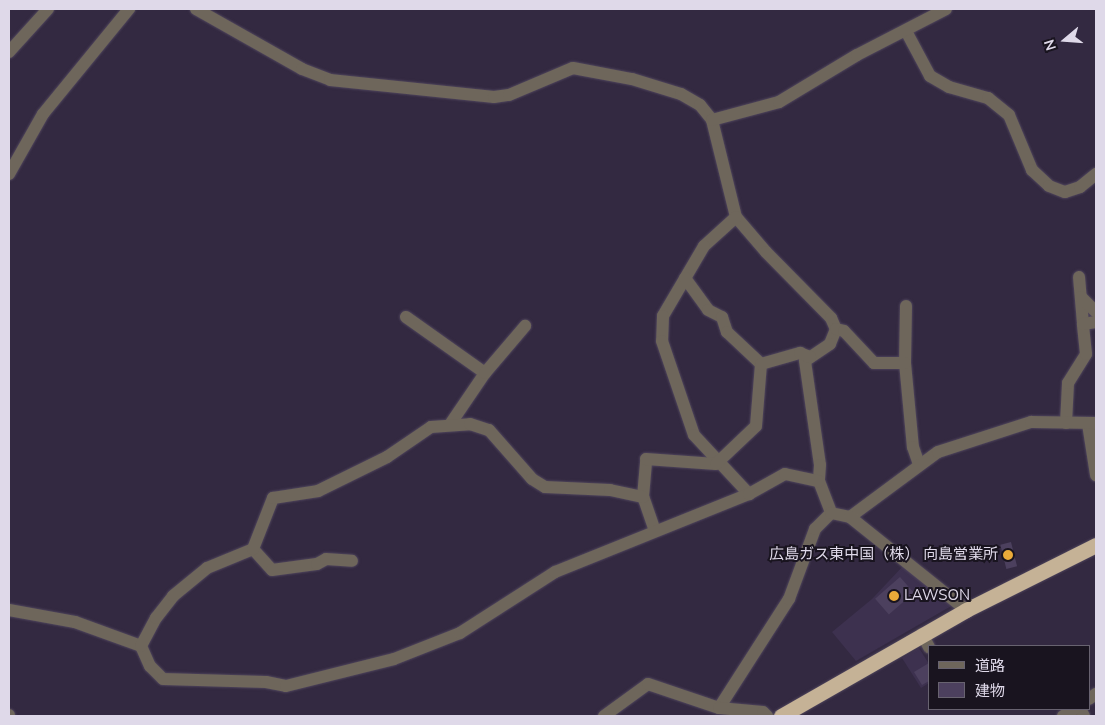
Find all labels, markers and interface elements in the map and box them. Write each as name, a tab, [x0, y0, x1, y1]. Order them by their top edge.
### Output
north arrow	[1040, 15, 1090, 65]
text: N	[1040, 37, 1061, 53]
place label: 広島ガス東中国（株） 向島営業所	[769, 546, 998, 564]
marker: 広島ガス東中国（株） 向島営業所	[1002, 549, 1014, 561]
place label: LAWSON	[904, 587, 970, 605]
marker: LAWSON	[888, 590, 900, 602]
legend	[928, 645, 1090, 710]
text: 道路	[975, 656, 1005, 676]
text: 建物	[975, 681, 1005, 701]

